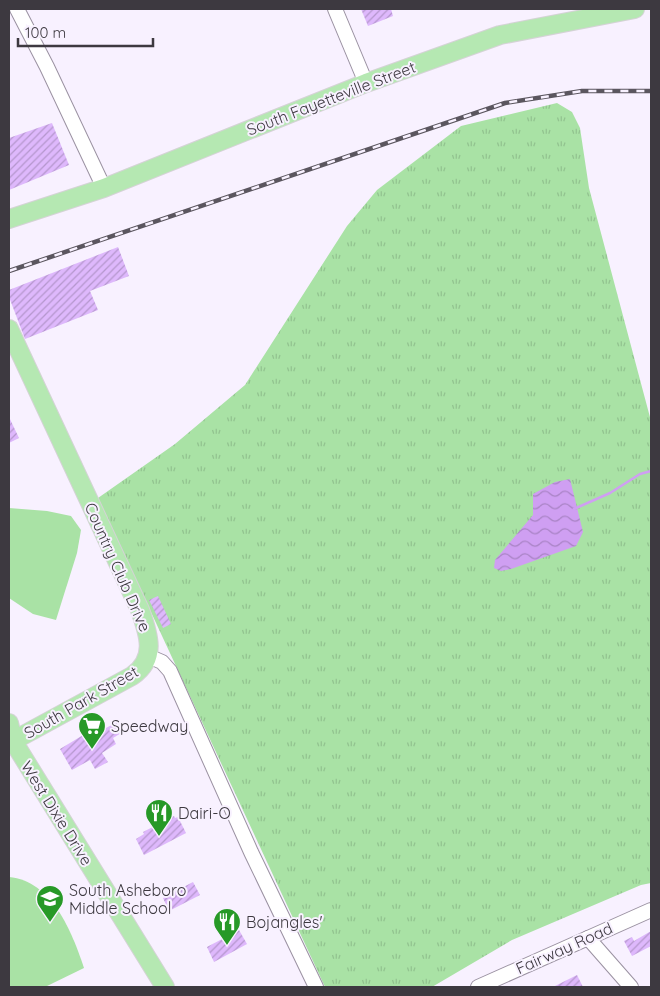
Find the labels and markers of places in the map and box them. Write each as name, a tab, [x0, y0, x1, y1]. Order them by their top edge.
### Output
supermarket icon: Speedway	[77, 711, 107, 750]
place label: Speedway	[111, 716, 188, 736]
restaurant icon: Dairi-O	[144, 798, 174, 837]
place label: Dairi-O	[178, 803, 231, 823]
place label: South Asheboro Middle School	[69, 880, 186, 918]
school or university icon: South Asheboro Middle School	[35, 884, 65, 923]
restaurant icon: Bojangles'	[212, 907, 242, 946]
place label: Bojangles'	[246, 912, 322, 932]

